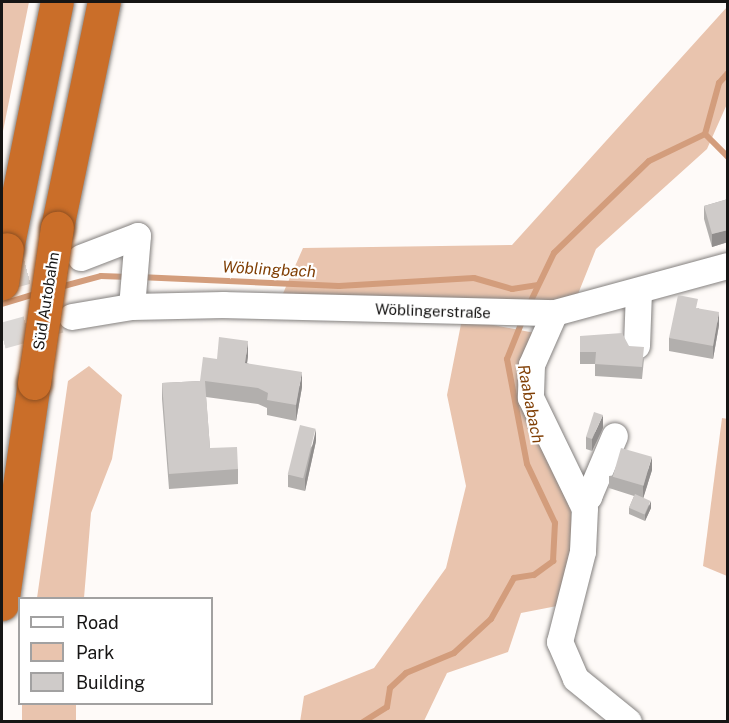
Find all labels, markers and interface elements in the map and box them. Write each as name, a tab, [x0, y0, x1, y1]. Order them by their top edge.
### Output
street label: Süd Autobahn	[29, 251, 63, 351]
water label: Wöblingbach	[222, 258, 316, 282]
street label: Wöblingerstraße	[375, 300, 491, 322]
water label: Raababach	[513, 363, 547, 445]
legend	[18, 597, 213, 705]
text: Road	[76, 612, 119, 633]
text: Park	[76, 642, 114, 663]
text: Building	[76, 672, 145, 693]

